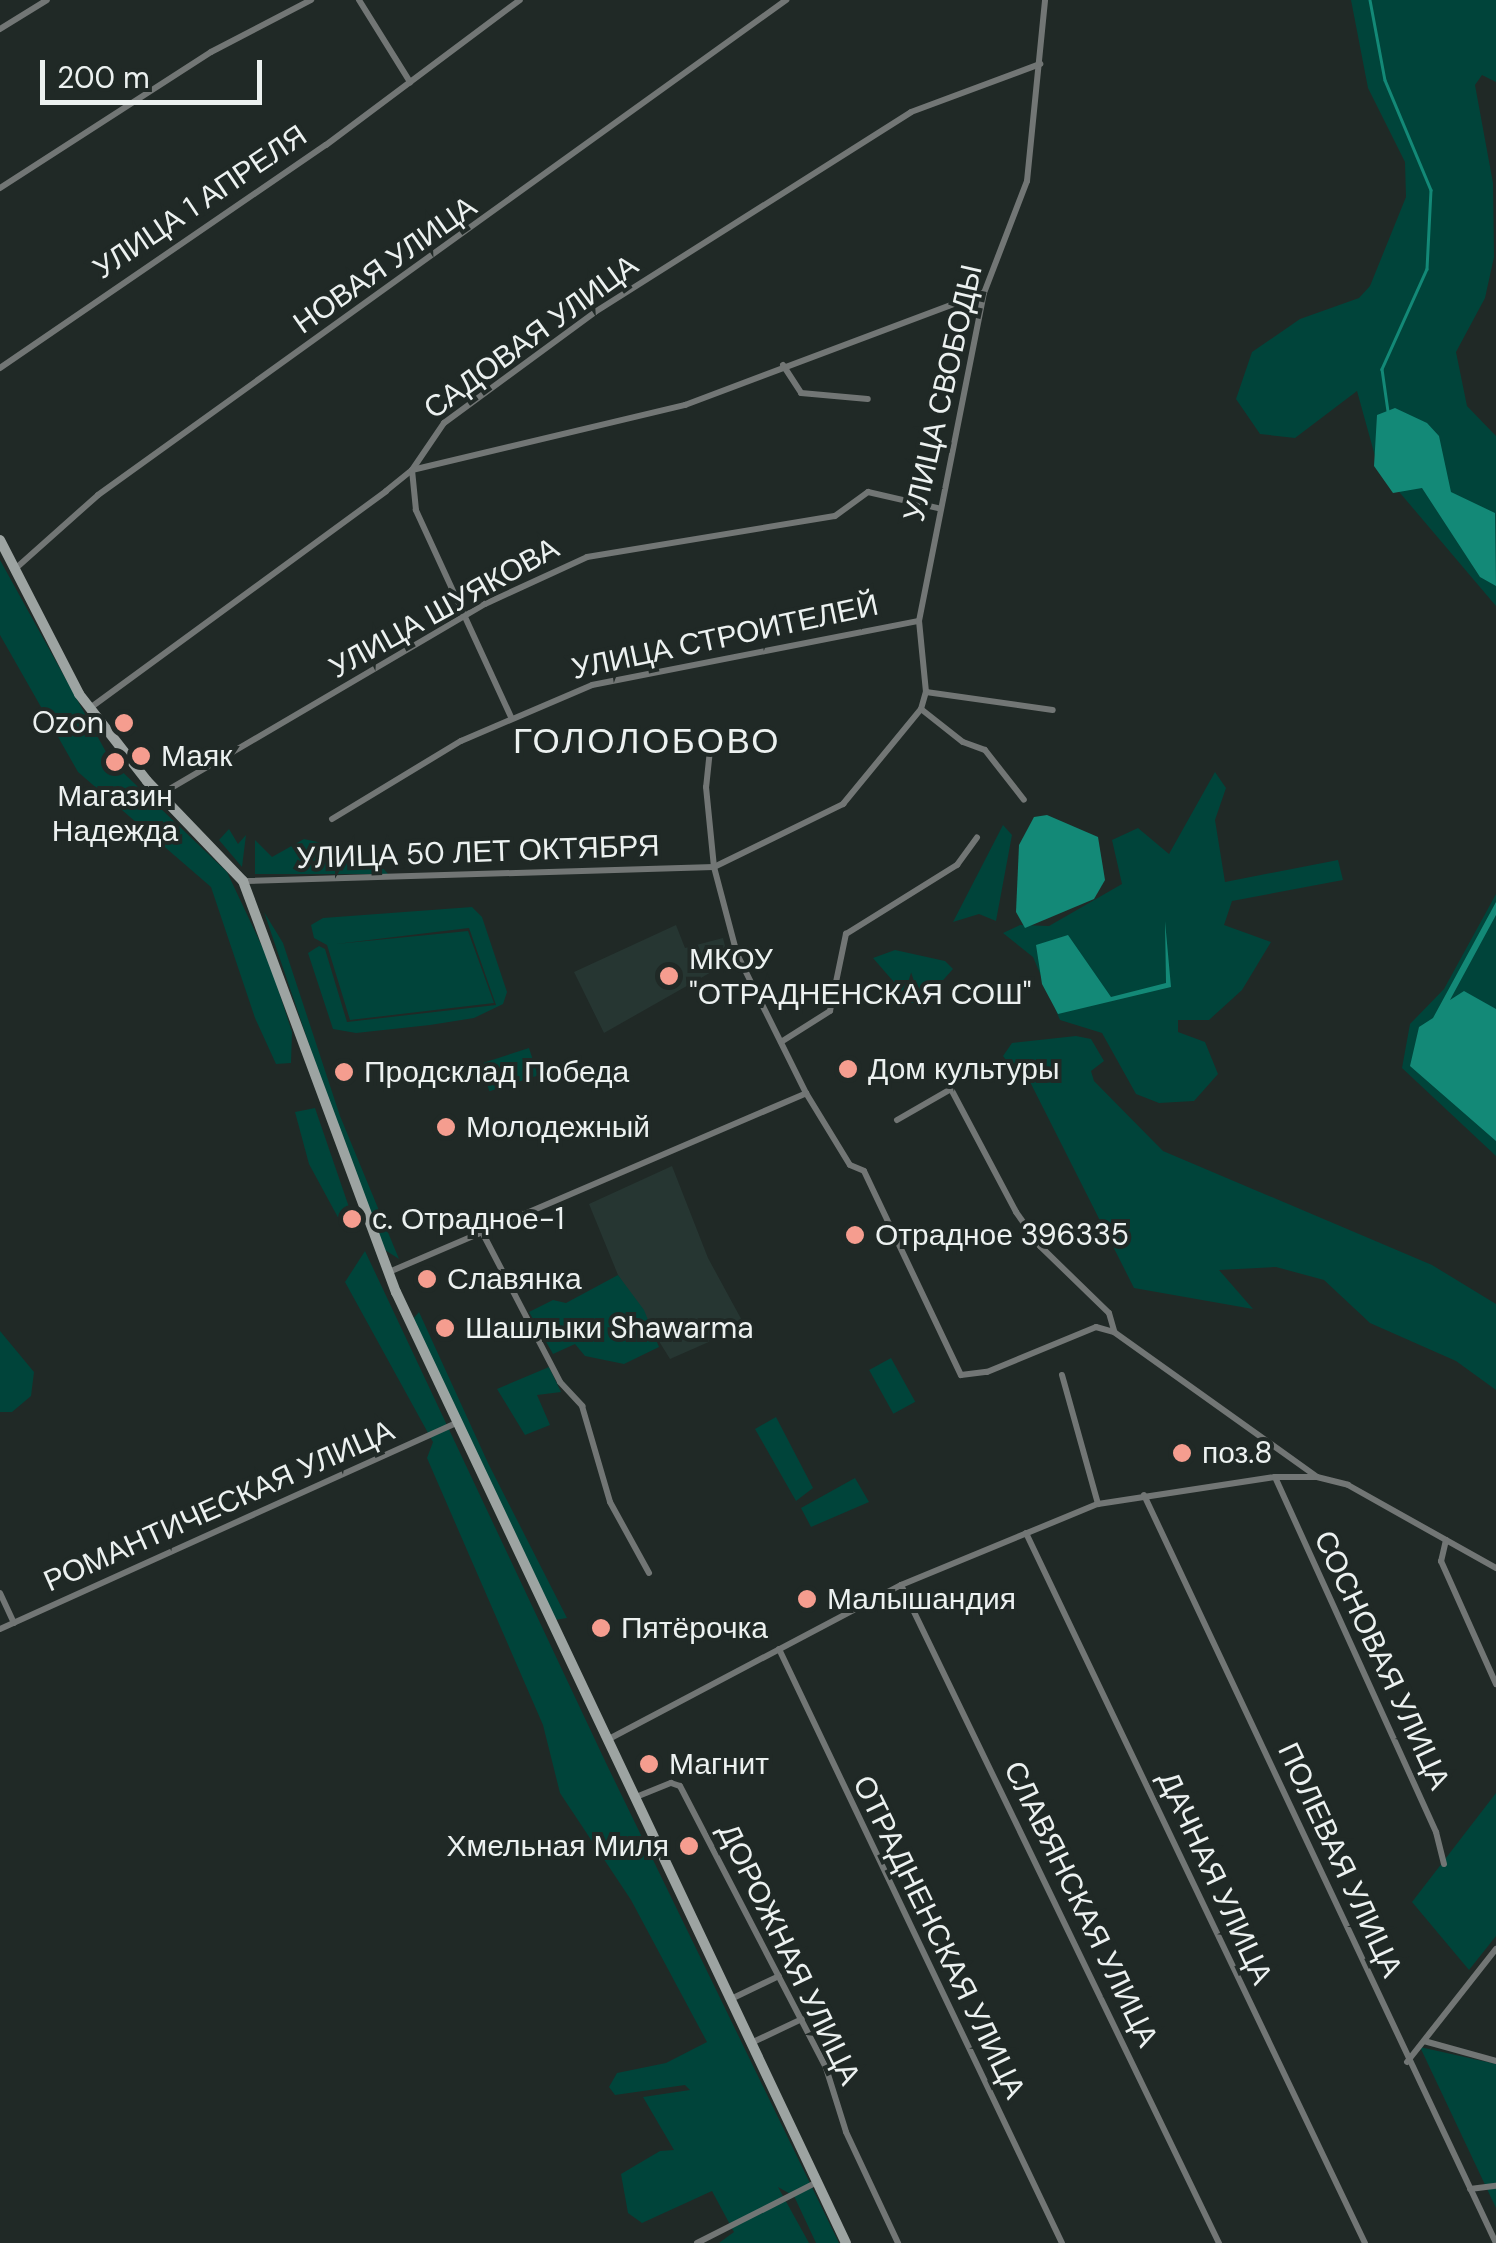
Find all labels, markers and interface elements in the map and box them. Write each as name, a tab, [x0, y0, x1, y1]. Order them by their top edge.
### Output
scale bar	[45, 40, 268, 102]
text: 200 m	[57, 58, 150, 97]
street label: УЛИЦА 1 АПРЕЛЯ	[87, 117, 313, 287]
street label: НОВАЯ УЛИЦА	[287, 189, 483, 341]
street label: САДОВАЯ УЛИЦА	[417, 247, 645, 427]
street label: УЛИЦА СВОБОДЫ	[896, 261, 990, 525]
street label: УЛИЦА ШУЯКОВА	[323, 530, 565, 686]
street label: УЛИЦА СТРОИТЕЛЕЙ	[569, 587, 881, 687]
place label: Ozon	[32, 705, 104, 741]
marker: Ozon	[113, 712, 135, 734]
district label: ГОЛОЛОБОВО	[513, 720, 781, 762]
place label: Маяк	[161, 738, 232, 774]
marker: Маяк	[130, 745, 152, 767]
marker: Магазин Надежда	[104, 751, 126, 773]
place label: Магазин Надежда	[52, 778, 178, 848]
street label: УЛИЦА 50 ЛЕТ ОКТЯБРЯ	[296, 828, 660, 876]
place label: МКОУ "ОТРАДНЕНСКАЯ СОШ"	[689, 941, 1031, 1012]
marker: МКОУ "ОТРАДНЕНСКАЯ СОШ"	[658, 965, 680, 987]
place label: Дом культуры	[868, 1051, 1060, 1087]
place label: Продсклад Победа	[364, 1054, 629, 1090]
marker: Дом культуры	[837, 1058, 859, 1080]
marker: Продсклад Победа	[333, 1061, 355, 1083]
place label: Молодежный	[466, 1109, 650, 1145]
marker: Молодежный	[435, 1116, 457, 1138]
place label: с. Отрадное-1	[372, 1201, 564, 1237]
marker: с. Отрадное-1	[341, 1208, 363, 1230]
place label: Отрадное 396335	[875, 1217, 1129, 1253]
marker: Отрадное 396335	[844, 1224, 866, 1246]
place label: Славянка	[447, 1261, 582, 1297]
marker: Славянка	[416, 1268, 438, 1290]
place label: Шашлыки Shawarma	[465, 1310, 754, 1346]
marker: Шашлыки Shawarma	[434, 1317, 456, 1339]
street label: РОМАНТИЧЕСКАЯ УЛИЦА	[38, 1412, 400, 1600]
place label: поз.8	[1202, 1435, 1273, 1471]
marker: поз.8	[1171, 1442, 1193, 1464]
street label: СОСНОВАЯ УЛИЦА	[1306, 1525, 1458, 1795]
place label: Малышандия	[827, 1581, 1016, 1617]
marker: Малышандия	[796, 1588, 818, 1610]
place label: Пятёрочка	[621, 1610, 768, 1646]
marker: Пятёрочка	[590, 1617, 612, 1639]
street label: ПОЛЕВАЯ УЛИЦА	[1270, 1737, 1410, 1983]
place label: Магнит	[669, 1746, 769, 1782]
marker: Магнит	[638, 1753, 660, 1775]
street label: СЛАВЯНСКАЯ УЛИЦА	[996, 1755, 1166, 2053]
street label: ДАЧНАЯ УЛИЦА	[1150, 1766, 1280, 1990]
street label: ОТРАДНЕНСКАЯ УЛИЦА	[845, 1770, 1033, 2104]
street label: ДОРОЖНАЯ УЛИЦА	[710, 1817, 868, 2091]
place label: Хмельная Миля	[447, 1828, 669, 1864]
marker: Хмельная Миля	[678, 1835, 700, 1857]

